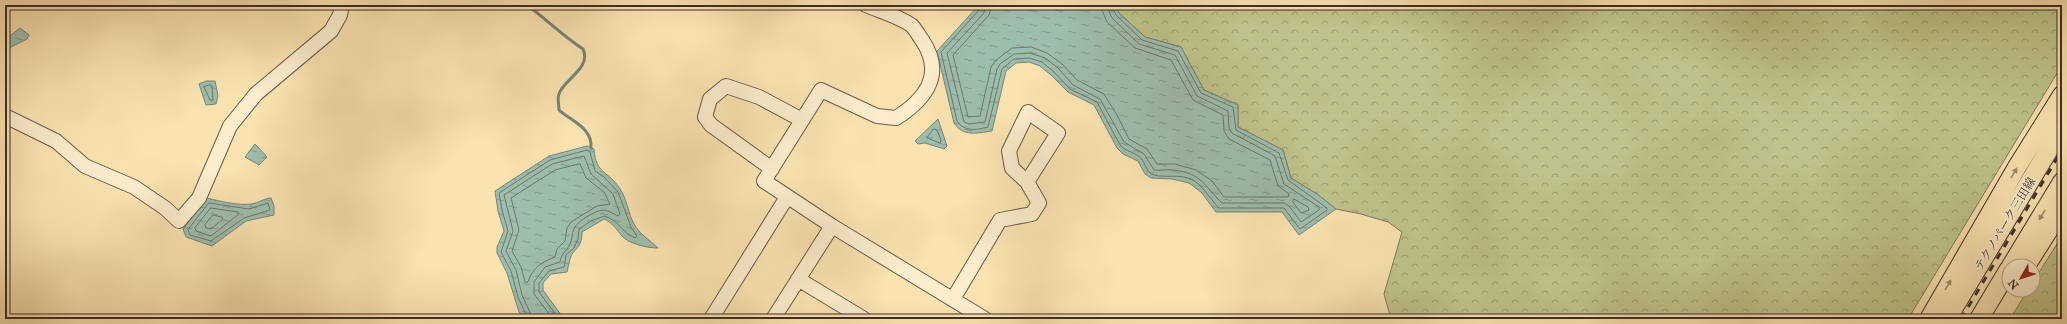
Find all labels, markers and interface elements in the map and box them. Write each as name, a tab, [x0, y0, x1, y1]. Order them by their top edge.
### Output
one-way arrow	[2010, 167, 2017, 179]
street label: テクノパーク三田線	[1972, 175, 2038, 273]
one-way arrow	[2038, 209, 2045, 221]
north arrow	[2001, 258, 2041, 298]
text: N	[2005, 276, 2022, 292]
one-way arrow	[1945, 279, 1952, 291]

